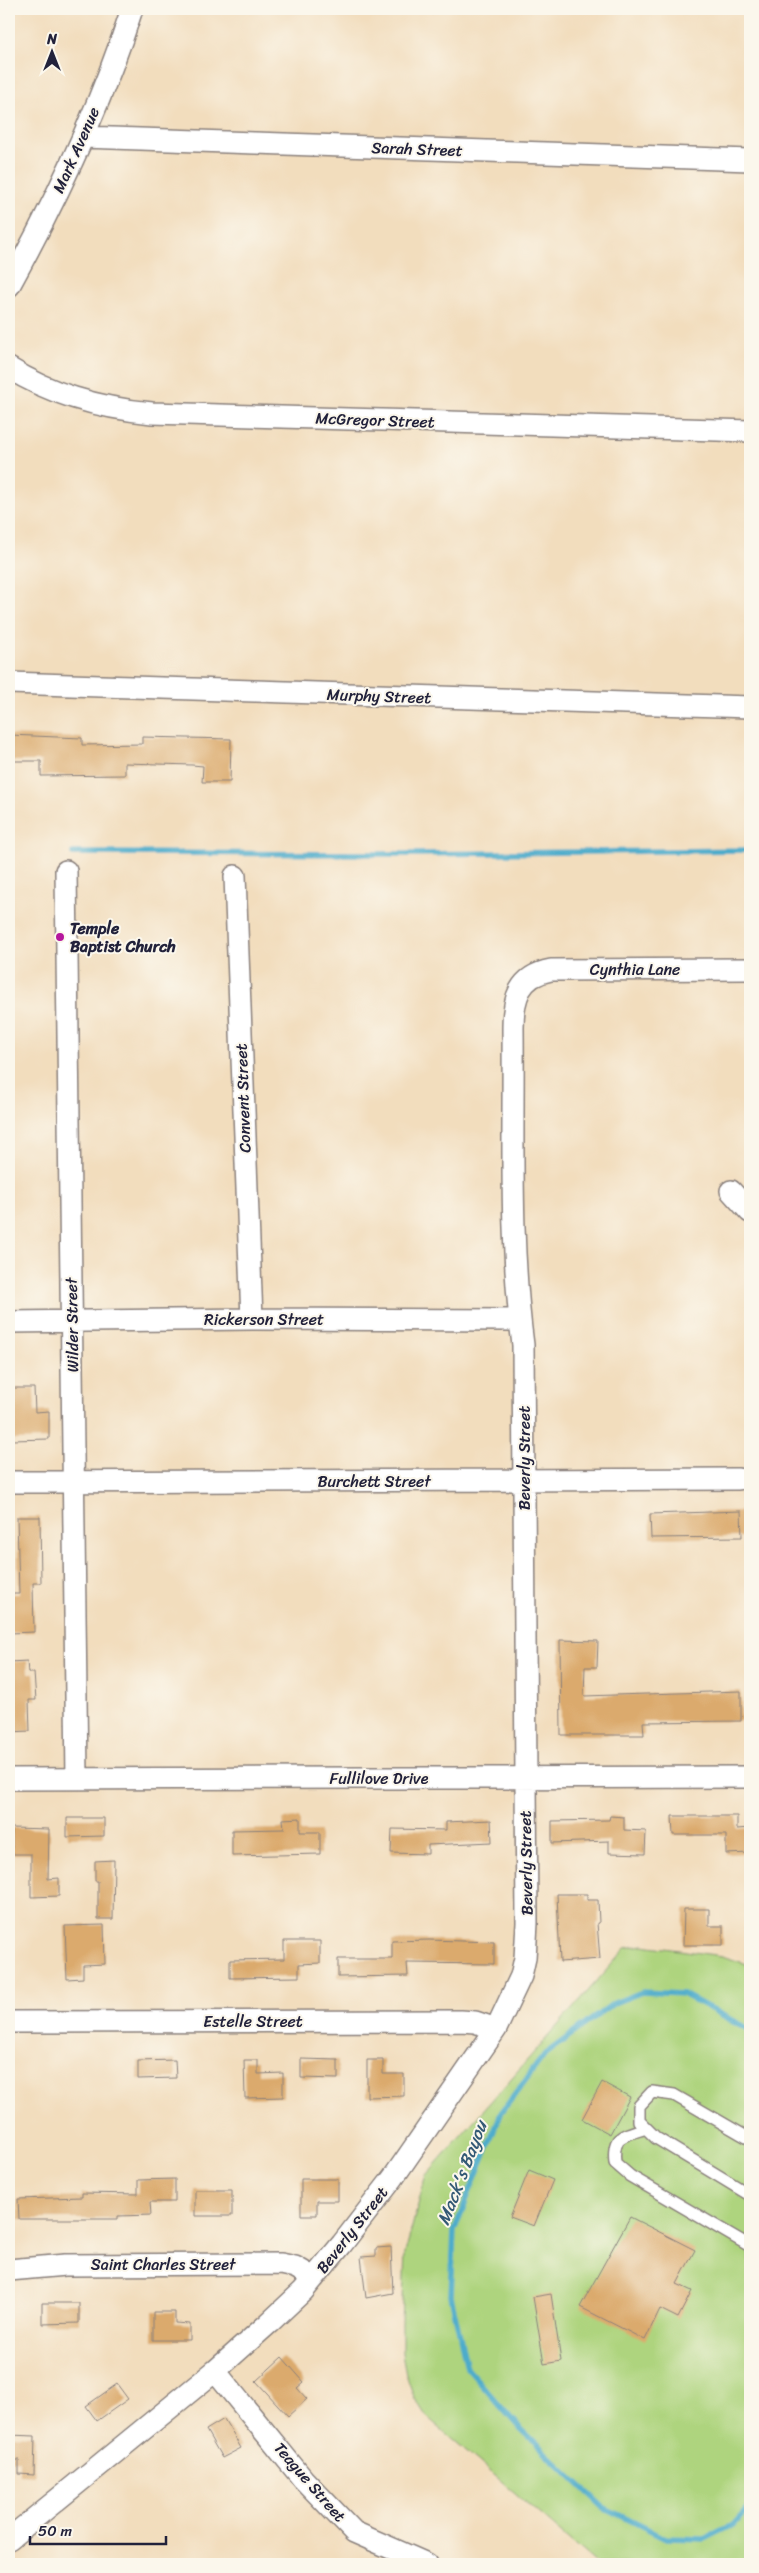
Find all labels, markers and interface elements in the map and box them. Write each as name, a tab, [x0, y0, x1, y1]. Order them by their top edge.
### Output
text: N	[46, 27, 57, 52]
north arrow	[28, 28, 78, 78]
street label: Mark Avenue	[44, 102, 108, 198]
street label: Sarah Street	[371, 133, 463, 165]
street label: McGregor Street	[315, 403, 435, 437]
street label: Murphy Street	[326, 680, 432, 712]
place label: Temple Baptist Church	[70, 914, 176, 961]
marker: Temple Baptist Church	[54, 931, 66, 943]
street label: Cynthia Lane	[590, 955, 680, 984]
street label: Convent Street	[227, 1043, 259, 1153]
street label: Wilder Street	[57, 1277, 87, 1373]
street label: Rickerson Street	[204, 1305, 324, 1334]
street label: Beverly Street	[510, 1406, 539, 1510]
street label: Burchett Street	[317, 1467, 431, 1496]
street label: Fullilove Drive	[330, 1764, 429, 1793]
street label: Beverly Street	[511, 1810, 541, 1916]
street label: Estelle Street	[203, 2007, 303, 2036]
water label: Mack's Bayou	[427, 2114, 497, 2230]
street label: Beverly Street	[308, 2180, 396, 2280]
street label: Saint Charles Street	[91, 2250, 236, 2279]
street label: Teague Street	[266, 2435, 354, 2529]
scale bar	[30, 2513, 166, 2545]
text: 50 m	[38, 2518, 73, 2544]

